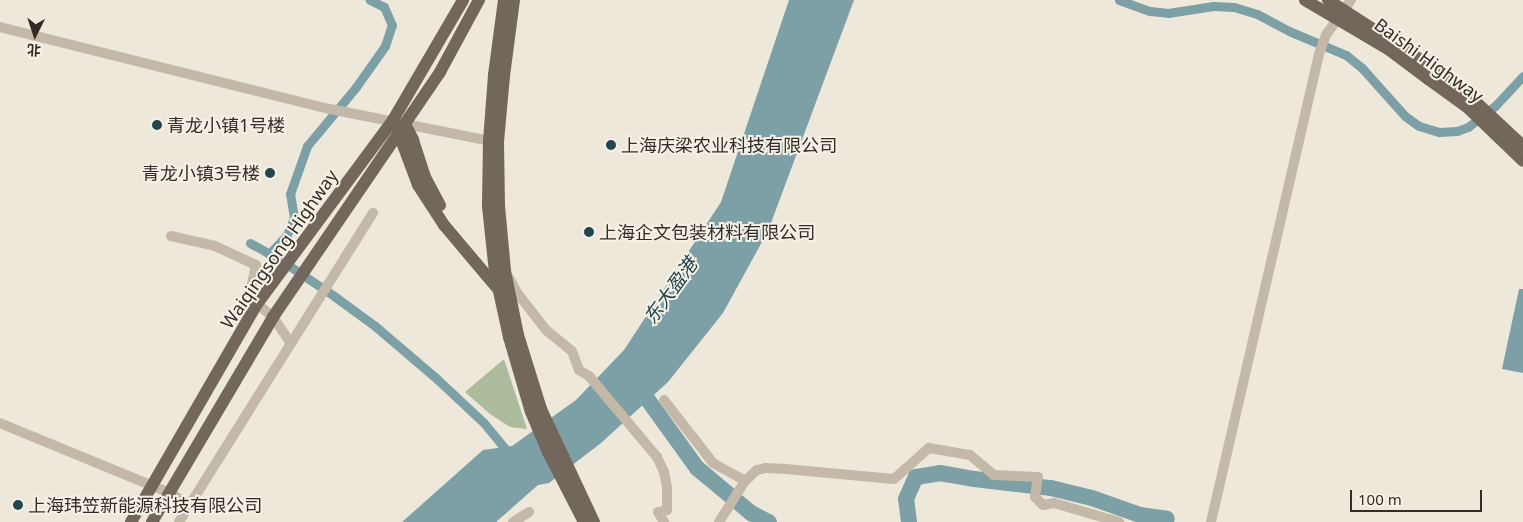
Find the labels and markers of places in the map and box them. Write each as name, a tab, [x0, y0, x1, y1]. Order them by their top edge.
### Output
place label: 青龙小镇1号楼	[167, 114, 285, 136]
marker: 青龙小镇1号楼	[151, 119, 163, 131]
place label: 上海庆梁农业科技有限公司	[621, 134, 837, 156]
marker: 上海庆梁农业科技有限公司	[605, 139, 617, 151]
place label: 青龙小镇3号楼	[142, 162, 260, 184]
marker: 青龙小镇3号楼	[264, 167, 276, 179]
place label: 上海企文包装材料有限公司	[599, 221, 815, 243]
marker: 上海企文包装材料有限公司	[583, 226, 595, 238]
place label: 上海玮笠新能源科技有限公司	[28, 494, 262, 516]
marker: 上海玮笠新能源科技有限公司	[12, 499, 24, 511]

